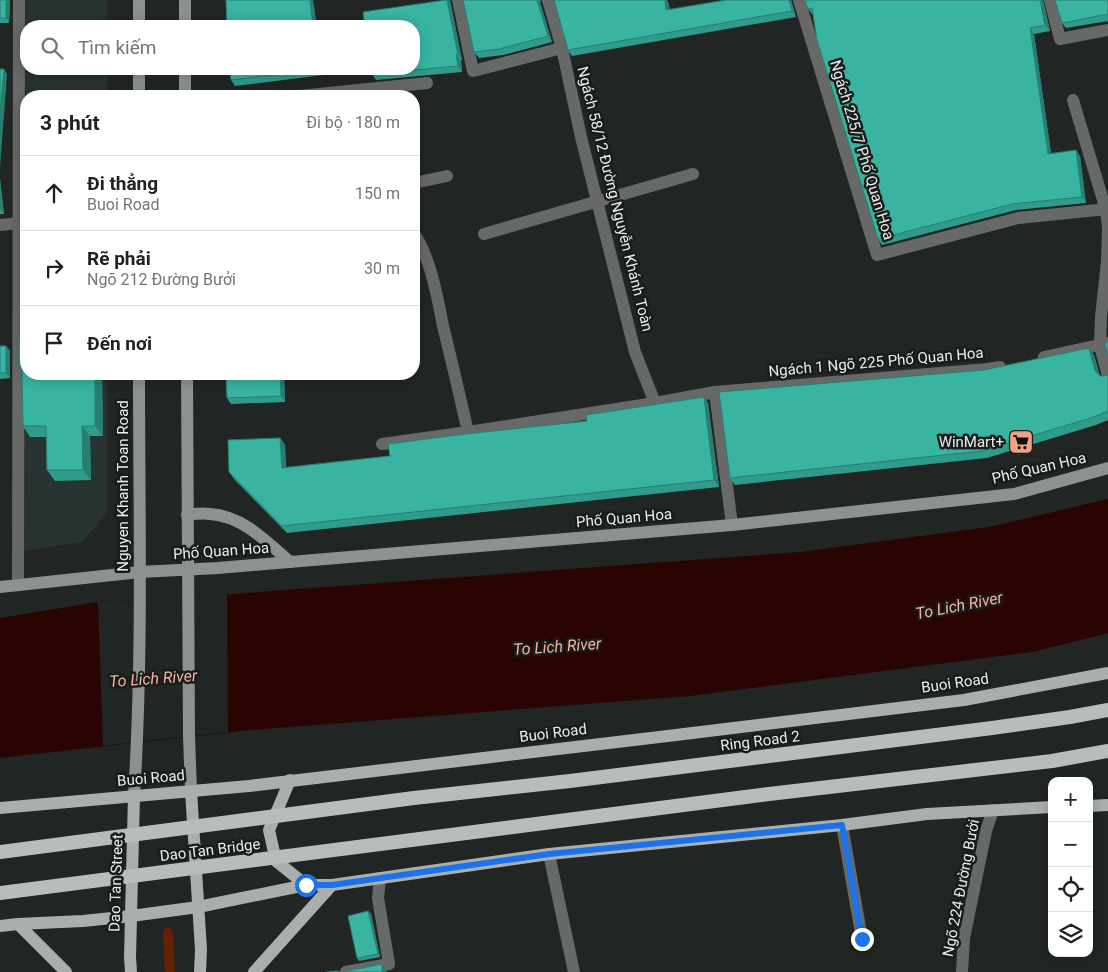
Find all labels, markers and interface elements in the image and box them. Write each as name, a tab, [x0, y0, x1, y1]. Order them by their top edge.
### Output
search box	[20, 20, 420, 75]
icon: search	[38, 34, 66, 62]
text: Tìm kiếm	[78, 36, 156, 59]
street label: Ngách 225/7 Phố Quan Hoa	[826, 58, 898, 242]
street label: Ngách 58/12 Đường Nguyễn Khánh Toàn	[573, 65, 657, 333]
text: 3 phút	[40, 111, 100, 135]
text: Đi bộ · 180 m	[306, 113, 400, 132]
text: Đi thẳng	[87, 172, 158, 195]
icon: ahead	[40, 179, 68, 207]
text: 150 m	[355, 184, 400, 203]
text: Buoi Road	[87, 195, 159, 214]
text: Rẽ phải	[87, 247, 151, 270]
icon: right	[40, 254, 68, 282]
text: 30 m	[364, 259, 400, 278]
text: Ngõ 212 Đường Bưởi	[87, 270, 236, 289]
icon: arrive	[40, 329, 68, 357]
text: Đến nơi	[87, 332, 152, 355]
street label: Ngách 1 Ngõ 225 Phố Quan Hoa	[768, 344, 984, 380]
street label: Nguyen Khanh Toan Road	[114, 400, 132, 572]
supermarket icon: WinMart+	[1008, 429, 1034, 455]
place label: WinMart+	[939, 433, 1004, 451]
street label: Phố Quan Hoa	[990, 448, 1088, 488]
street label: Phố Quan Hoa	[575, 505, 673, 531]
street label: Phố Quan Hoa	[172, 539, 270, 563]
water label: To Lich River	[914, 588, 1005, 623]
water label: To Lich River	[512, 634, 602, 659]
water label: To Lich River	[108, 666, 198, 691]
street label: Buoi Road	[920, 669, 990, 697]
street label: Buoi Road	[518, 720, 588, 746]
street label: Ring Road 2	[719, 727, 801, 755]
street label: Buoi Road	[116, 766, 186, 790]
map controls	[1048, 777, 1093, 957]
button: +	[1048, 777, 1093, 822]
street label: Ngõ 224 Đường Bưởi	[939, 818, 983, 958]
button: −	[1048, 822, 1093, 867]
street label: Dao Tan Street	[105, 834, 127, 932]
street label: Dao Tan Bridge	[159, 835, 261, 865]
button: locate	[1048, 867, 1093, 912]
route start	[295, 874, 318, 897]
button: layers	[1048, 912, 1093, 957]
route end	[851, 928, 874, 951]

